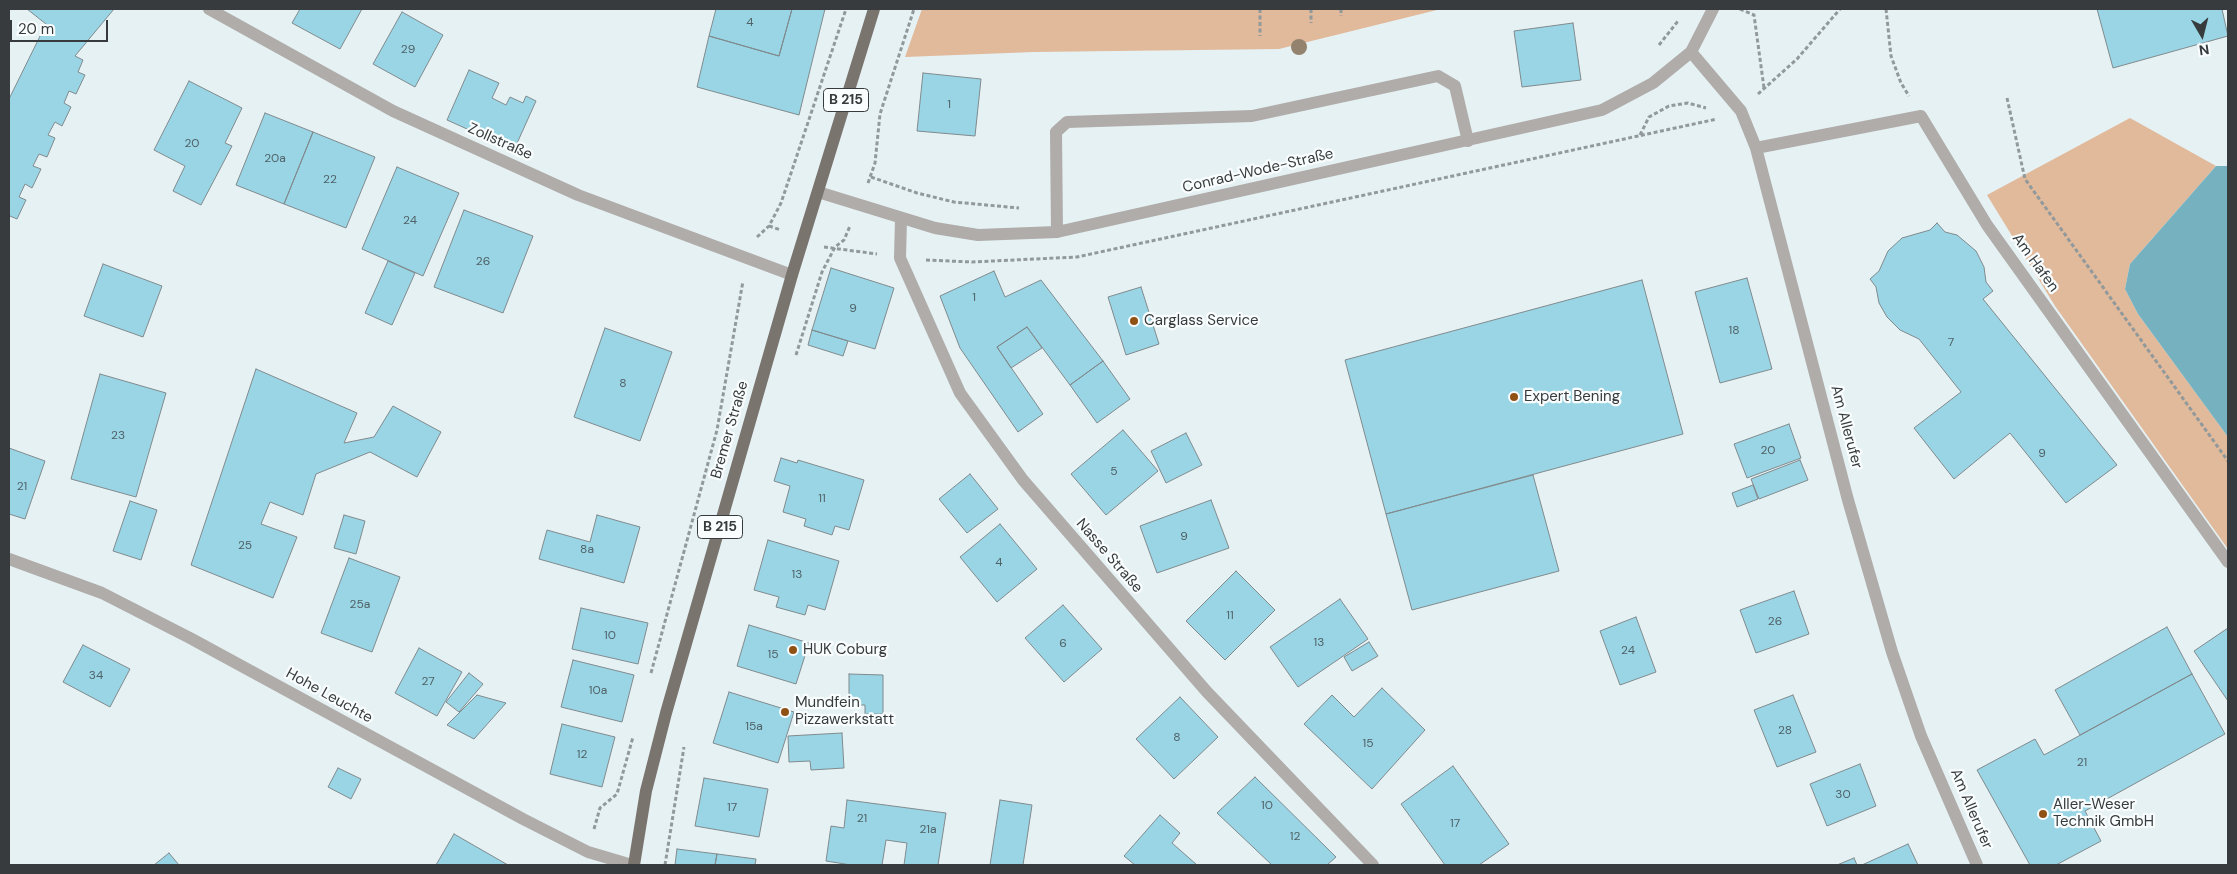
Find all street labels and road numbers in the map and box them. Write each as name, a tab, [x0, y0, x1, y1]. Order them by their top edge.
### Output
road number: B 215	[824, 88, 868, 112]
street label: Zollstraße	[465, 120, 535, 164]
street label: Conrad-Wode-Straße	[1181, 145, 1335, 197]
street label: Am Hafen	[2008, 230, 2062, 296]
street label: Bremer Straße	[707, 379, 753, 481]
street label: Am Allerufer	[1826, 383, 1866, 471]
street label: Nasse Straße	[1072, 515, 1146, 597]
road number: B 215	[698, 516, 742, 538]
street label: Hohe Leuchte	[283, 665, 375, 727]
street label: Am Allerufer	[1946, 766, 1996, 852]

